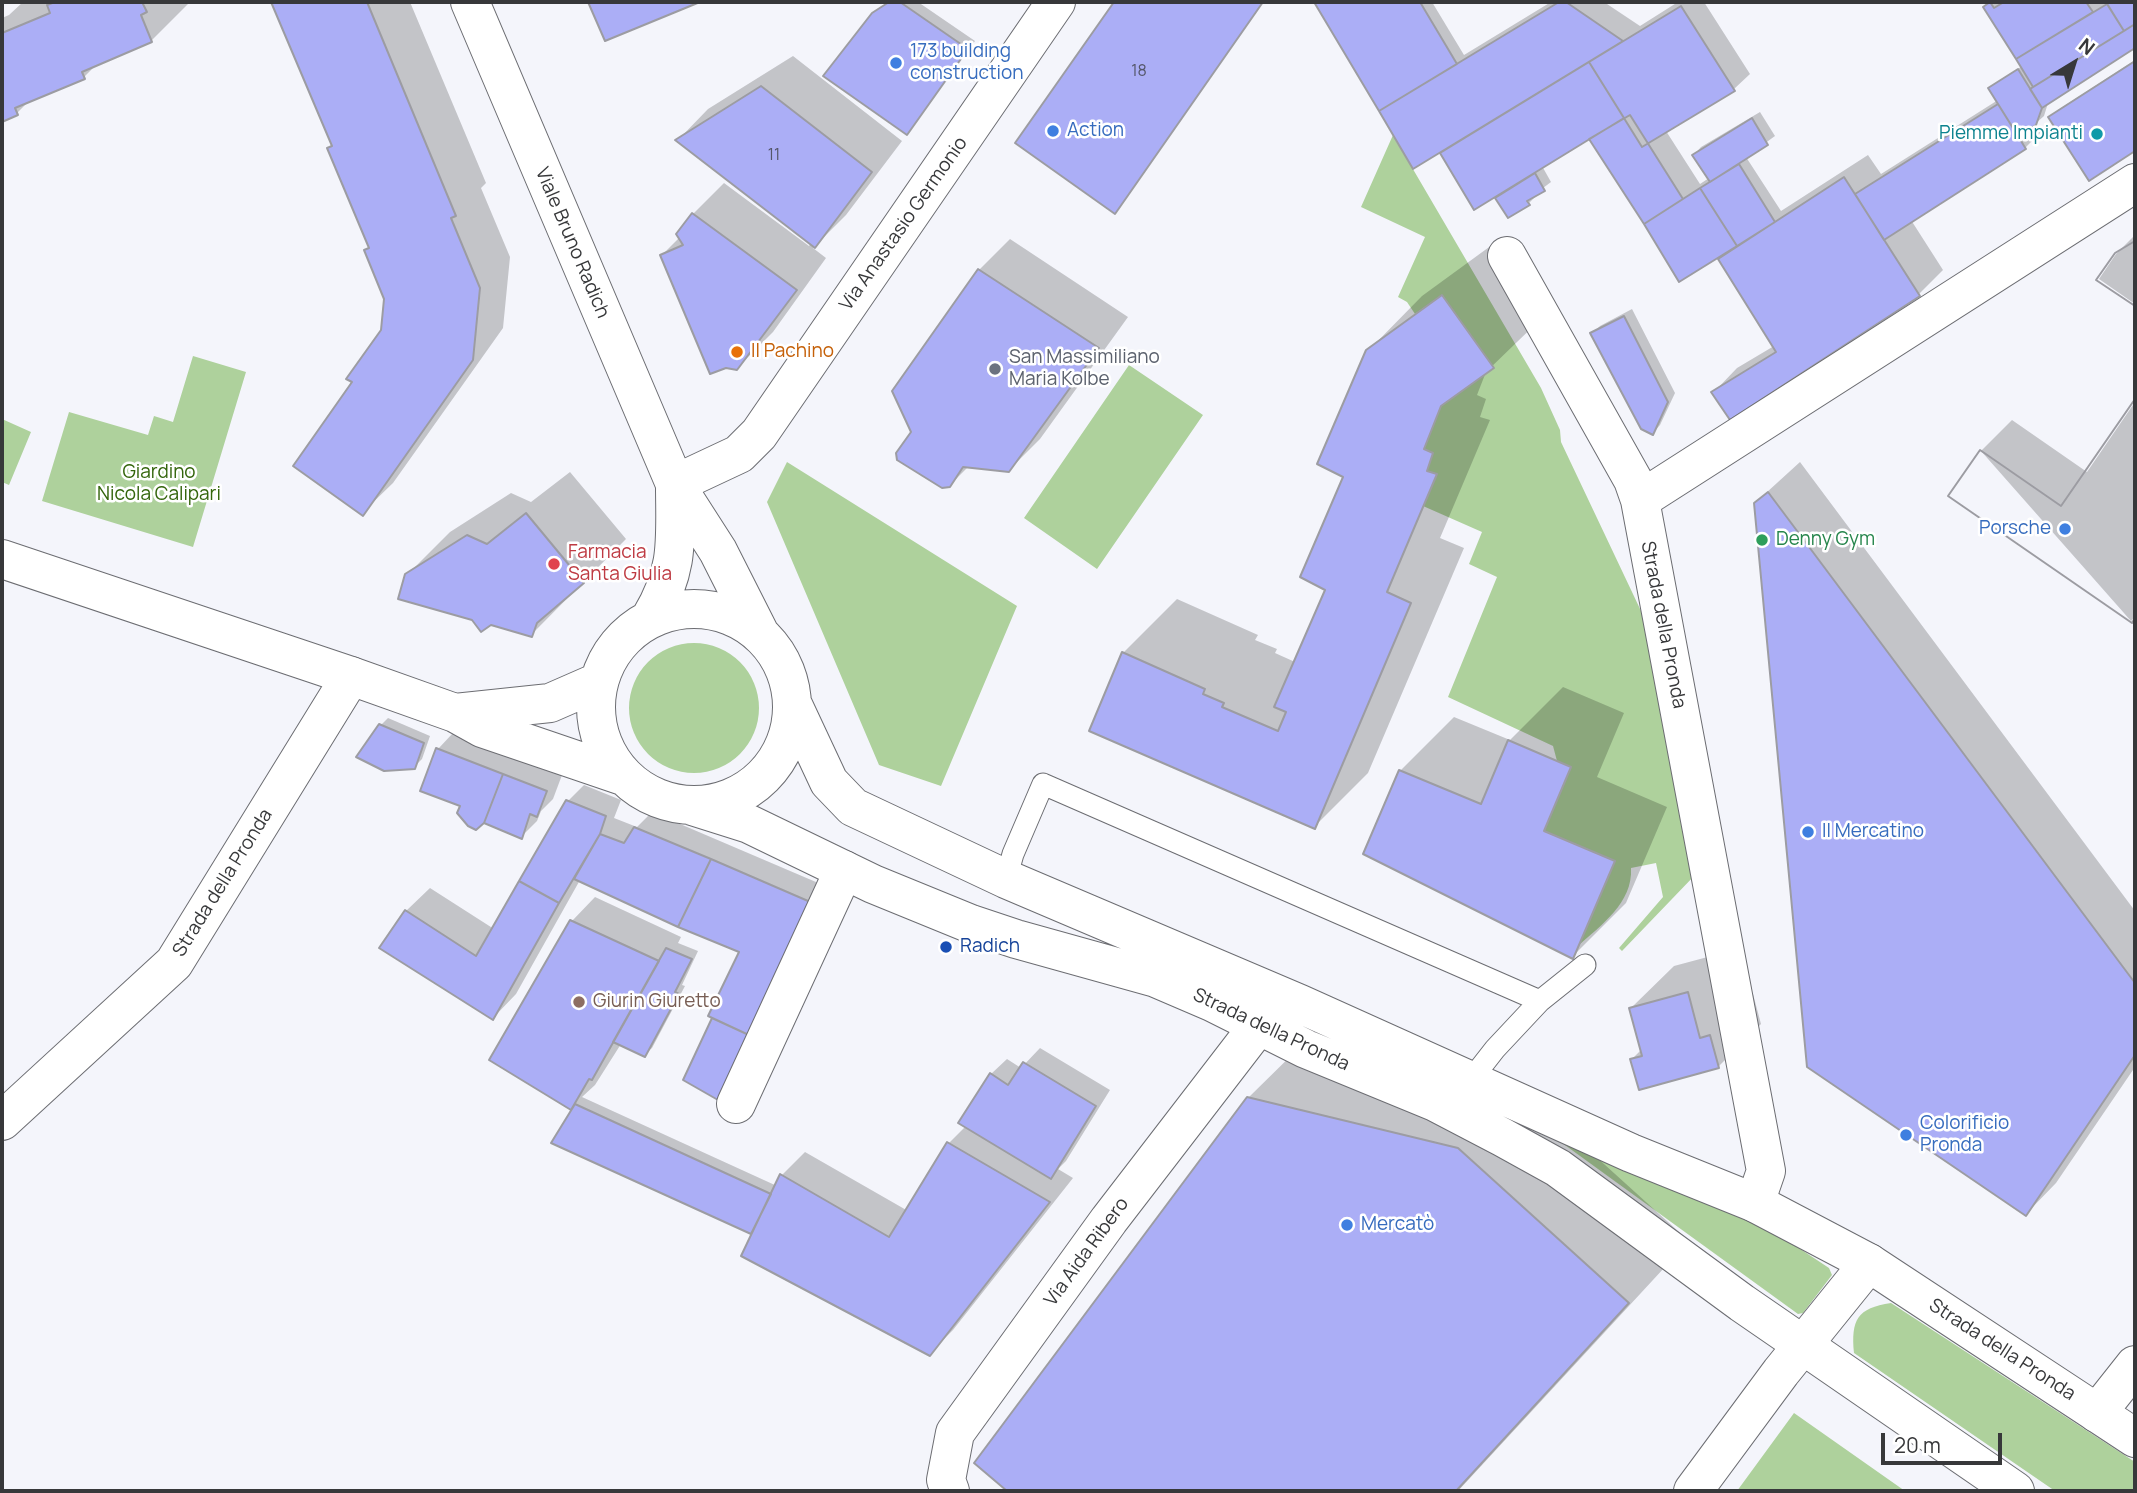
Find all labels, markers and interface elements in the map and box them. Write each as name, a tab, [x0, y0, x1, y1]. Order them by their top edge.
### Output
north arrow	[2039, 28, 2109, 98]
text: N	[2074, 32, 2100, 61]
place label: 173 building construction	[910, 41, 1024, 85]
marker: 173 building construction	[888, 55, 904, 71]
house number: 18	[1131, 62, 1147, 82]
place label: Action	[1067, 120, 1124, 142]
marker: Action	[1045, 123, 1061, 139]
place label: Piemme Impianti	[1939, 123, 2083, 145]
marker: Piemme Impianti	[2089, 126, 2105, 142]
street label: Via Anastasio Germonio	[835, 133, 973, 315]
house number: 11	[768, 146, 780, 166]
street label: Viale Bruno Radich	[530, 164, 614, 322]
place label: Il Pachino	[751, 341, 834, 363]
marker: Il Pachino	[729, 344, 745, 360]
place label: San Massimiliano Maria Kolbe	[1009, 347, 1160, 391]
marker: San Massimiliano Maria Kolbe	[987, 361, 1003, 377]
park label: Giardino Nicola Calipari	[97, 462, 221, 506]
place label: Porsche	[1979, 518, 2051, 540]
marker: Porsche	[2057, 521, 2073, 537]
place label: Denny Gym	[1776, 529, 1875, 551]
marker: Denny Gym	[1754, 532, 1770, 548]
street label: Strada della Pronda	[1636, 539, 1690, 711]
place label: Farmacia Santa Giulia	[568, 542, 672, 586]
marker: Farmacia Santa Giulia	[546, 556, 562, 572]
street label: Strada della Pronda	[168, 805, 278, 961]
place label: Il Mercatino	[1822, 821, 1924, 843]
marker: Il Mercatino	[1800, 824, 1816, 840]
place label: Radich	[960, 936, 1020, 958]
marker: Radich	[938, 939, 954, 955]
street label: Strada della Pronda	[1189, 984, 1353, 1076]
place label: Giurin Giuretto	[593, 991, 721, 1013]
marker: Giurin Giuretto	[571, 994, 587, 1010]
place label: Colorificio Pronda	[1920, 1113, 2009, 1157]
marker: Colorificio Pronda	[1898, 1127, 1914, 1143]
street label: Via Aida Ribero	[1040, 1193, 1134, 1311]
place label: Mercatò	[1361, 1214, 1434, 1236]
marker: Mercatò	[1339, 1217, 1355, 1233]
street label: Strada della Pronda	[1925, 1294, 2079, 1406]
scale bar	[1885, 1420, 2006, 1464]
text: 20 m	[1894, 1431, 1941, 1459]

